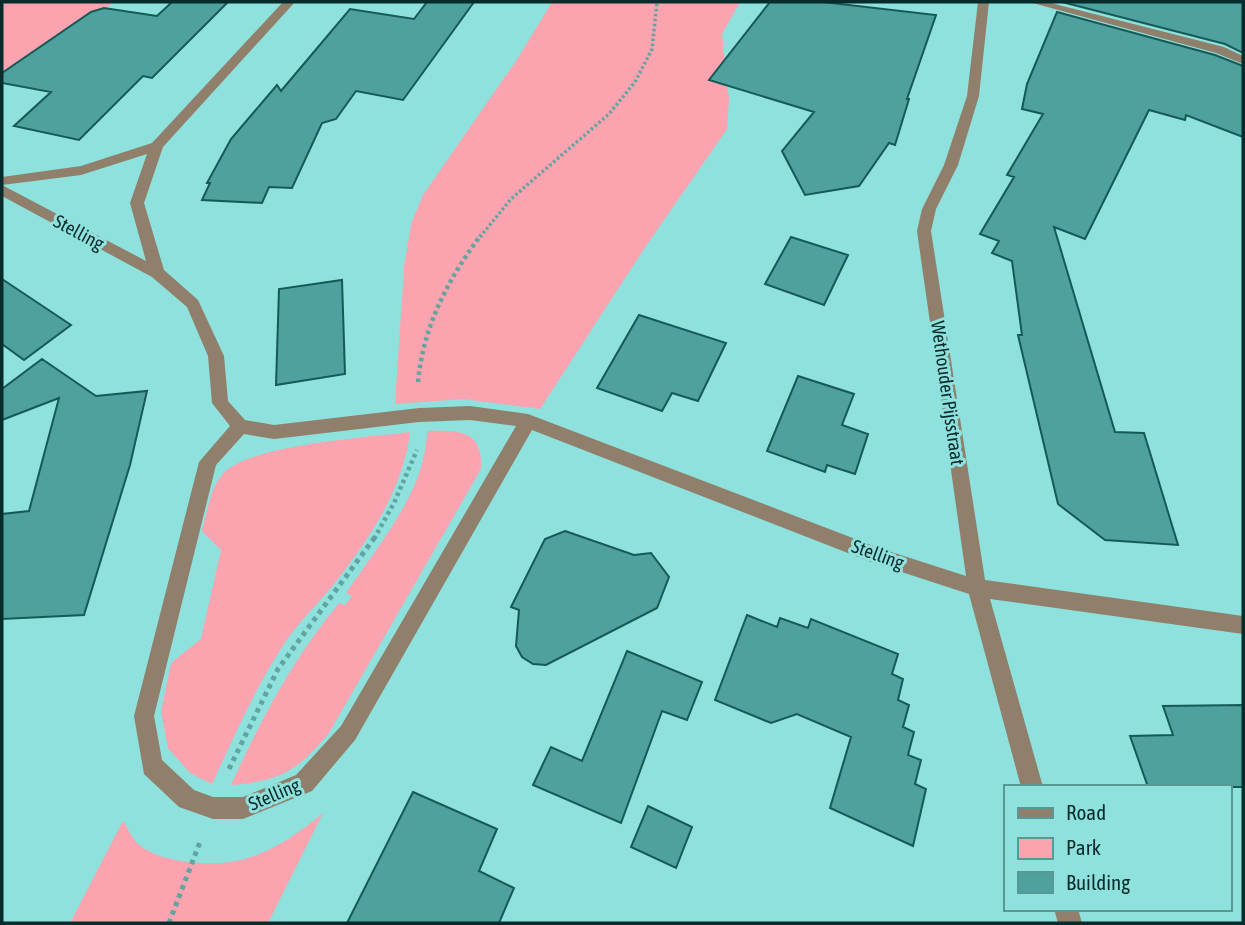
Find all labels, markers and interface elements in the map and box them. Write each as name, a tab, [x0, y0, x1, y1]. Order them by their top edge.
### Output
street label: Stelling	[50, 210, 109, 255]
street label: Wethouder Pijsstraat	[927, 319, 969, 467]
street label: Stelling	[849, 534, 908, 574]
street label: Stelling	[245, 773, 304, 815]
legend	[1004, 785, 1231, 911]
text: Road	[1066, 800, 1106, 824]
text: Park	[1066, 835, 1101, 859]
text: Building	[1066, 870, 1130, 894]

